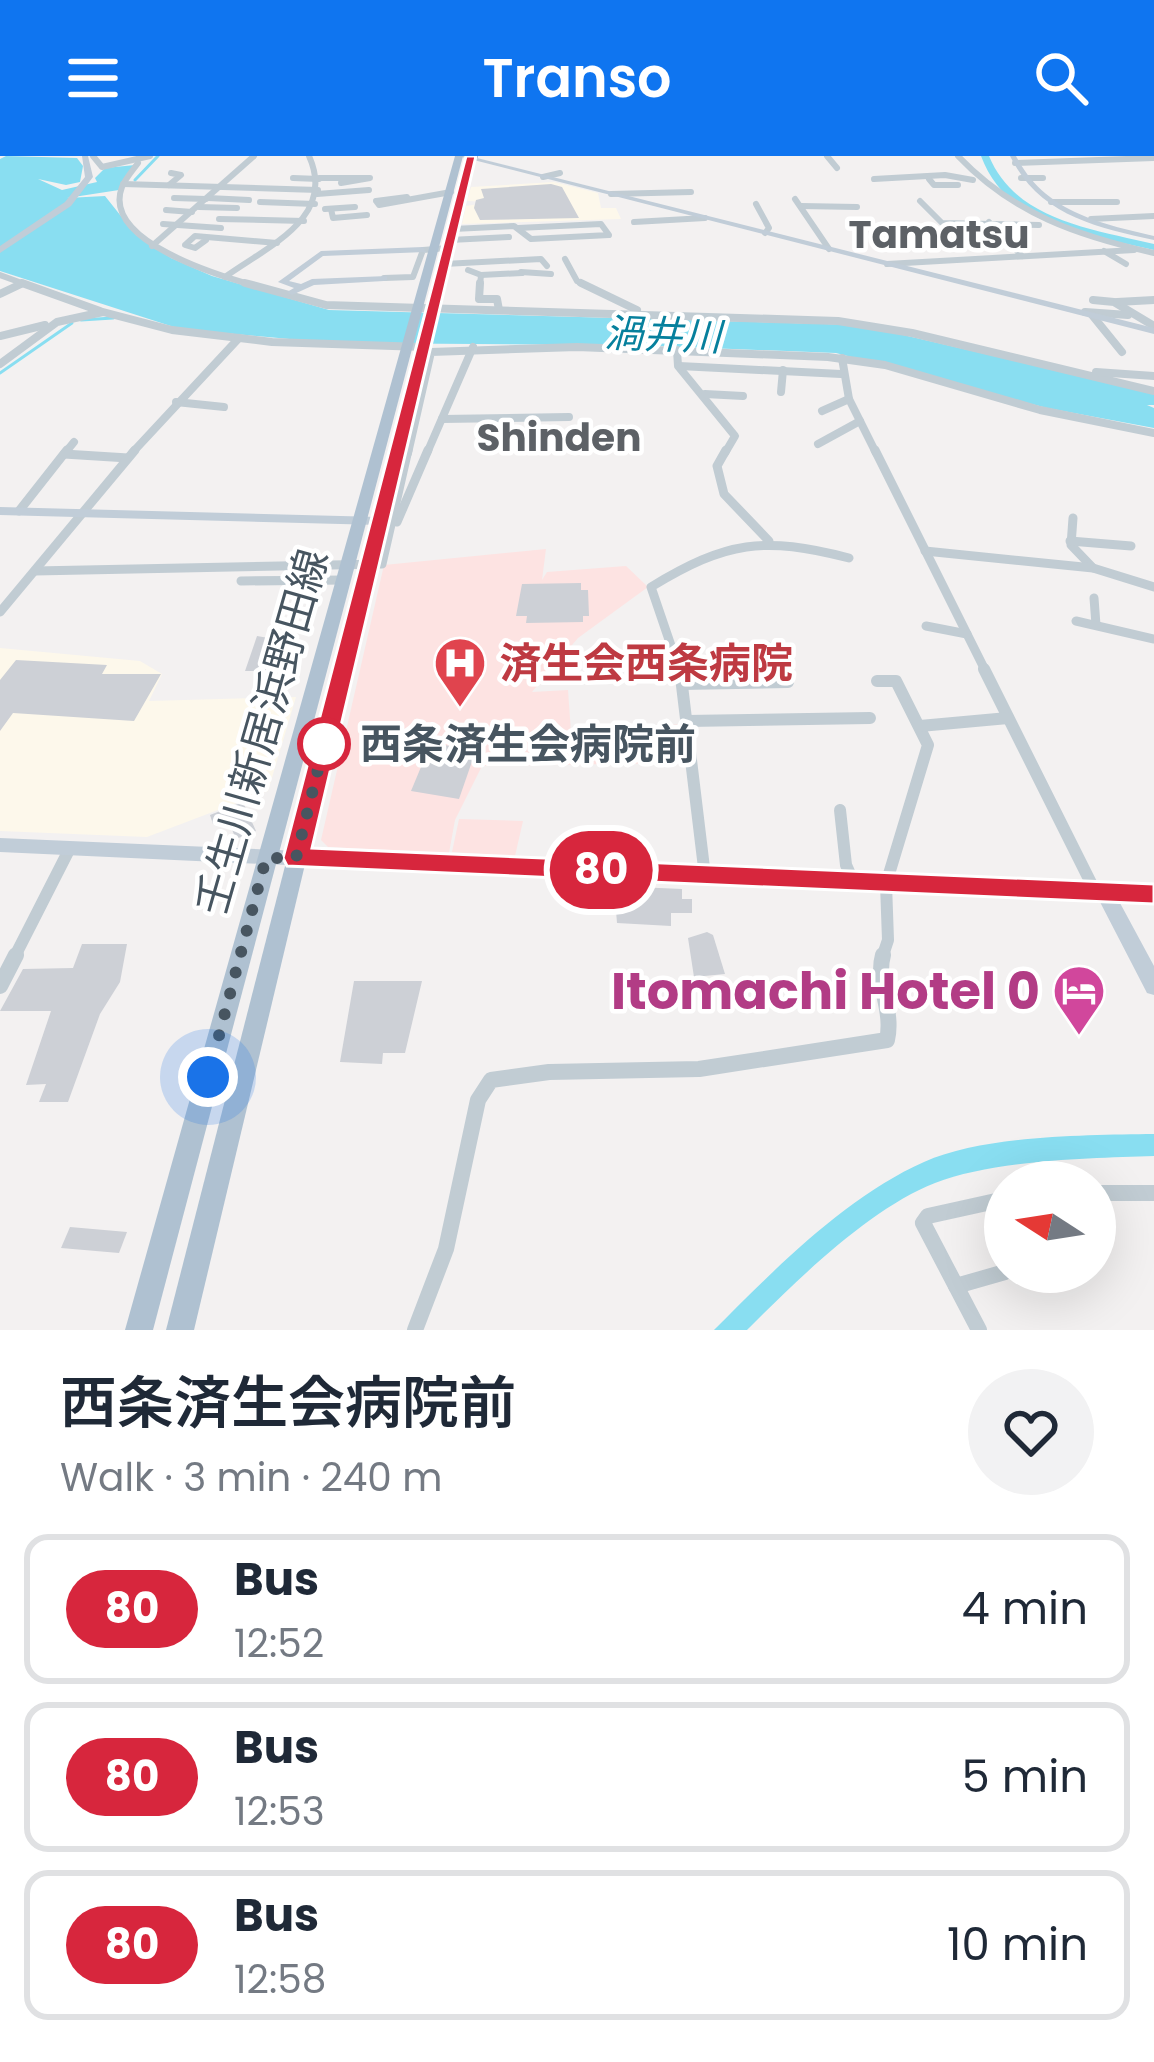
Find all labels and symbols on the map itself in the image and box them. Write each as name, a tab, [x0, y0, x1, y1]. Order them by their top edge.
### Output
district label: Tamatsu	[848, 207, 1030, 262]
water label: 渦井川	[604, 305, 726, 365]
district label: Shinden	[477, 410, 641, 465]
street label: 壬生川新居浜野田線	[182, 542, 342, 922]
place label: 済生会西条病院	[499, 634, 793, 693]
hospital icon: 済生会西条病院	[432, 635, 488, 709]
place label: 西条済生会病院前	[360, 715, 696, 774]
marker: 西条済生会病院前	[299, 719, 349, 769]
line badge: 80	[547, 831, 655, 909]
place label: Itomachi Hotel 0	[611, 955, 1040, 1027]
hotel icon: Itomachi Hotel 0	[1051, 963, 1107, 1037]
your location	[178, 1047, 238, 1107]
north arrow	[984, 1161, 1116, 1293]

